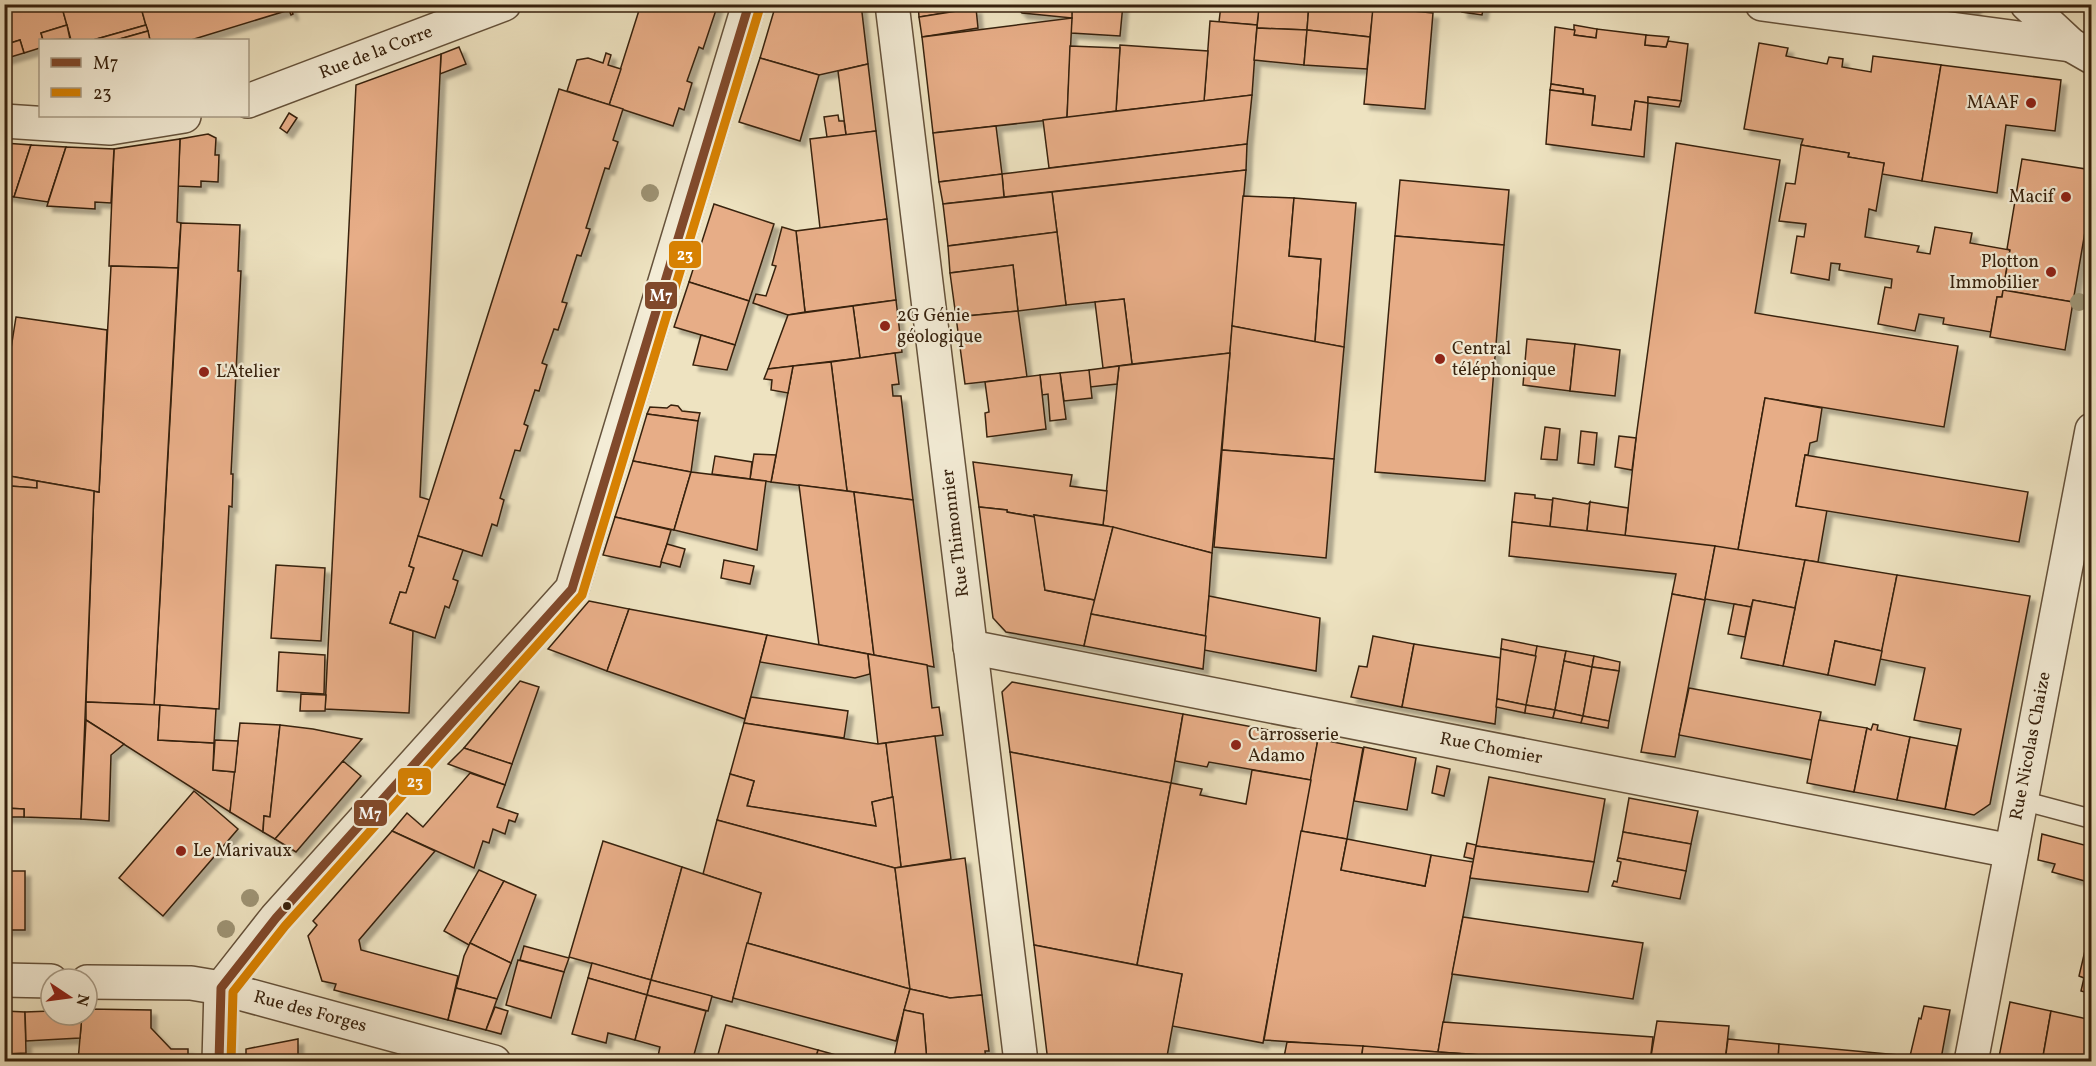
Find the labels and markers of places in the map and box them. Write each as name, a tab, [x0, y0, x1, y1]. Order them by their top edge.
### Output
place label: MAAF	[1967, 91, 2019, 116]
marker: MAAF	[2024, 96, 2038, 110]
place label: Macif	[2009, 185, 2056, 210]
marker: Macif	[2059, 190, 2073, 204]
place label: Plotton Immobilier	[1949, 250, 2039, 296]
marker: Plotton Immobilier	[2044, 265, 2058, 279]
place label: 2G Génie géologique	[897, 304, 982, 350]
marker: 2G Génie géologique	[878, 319, 892, 333]
place label: Central téléphonique	[1452, 337, 1556, 383]
marker: Central téléphonique	[1433, 352, 1447, 366]
place label: L'Atelier	[216, 360, 280, 385]
marker: L'Atelier	[197, 365, 211, 379]
place label: Carrosserie Adamo	[1248, 723, 1339, 769]
marker: Carrosserie Adamo	[1229, 738, 1243, 752]
place label: Le Marivaux	[193, 839, 292, 864]
marker: Le Marivaux	[174, 844, 188, 858]
unlabelled marker	[281, 900, 293, 912]

